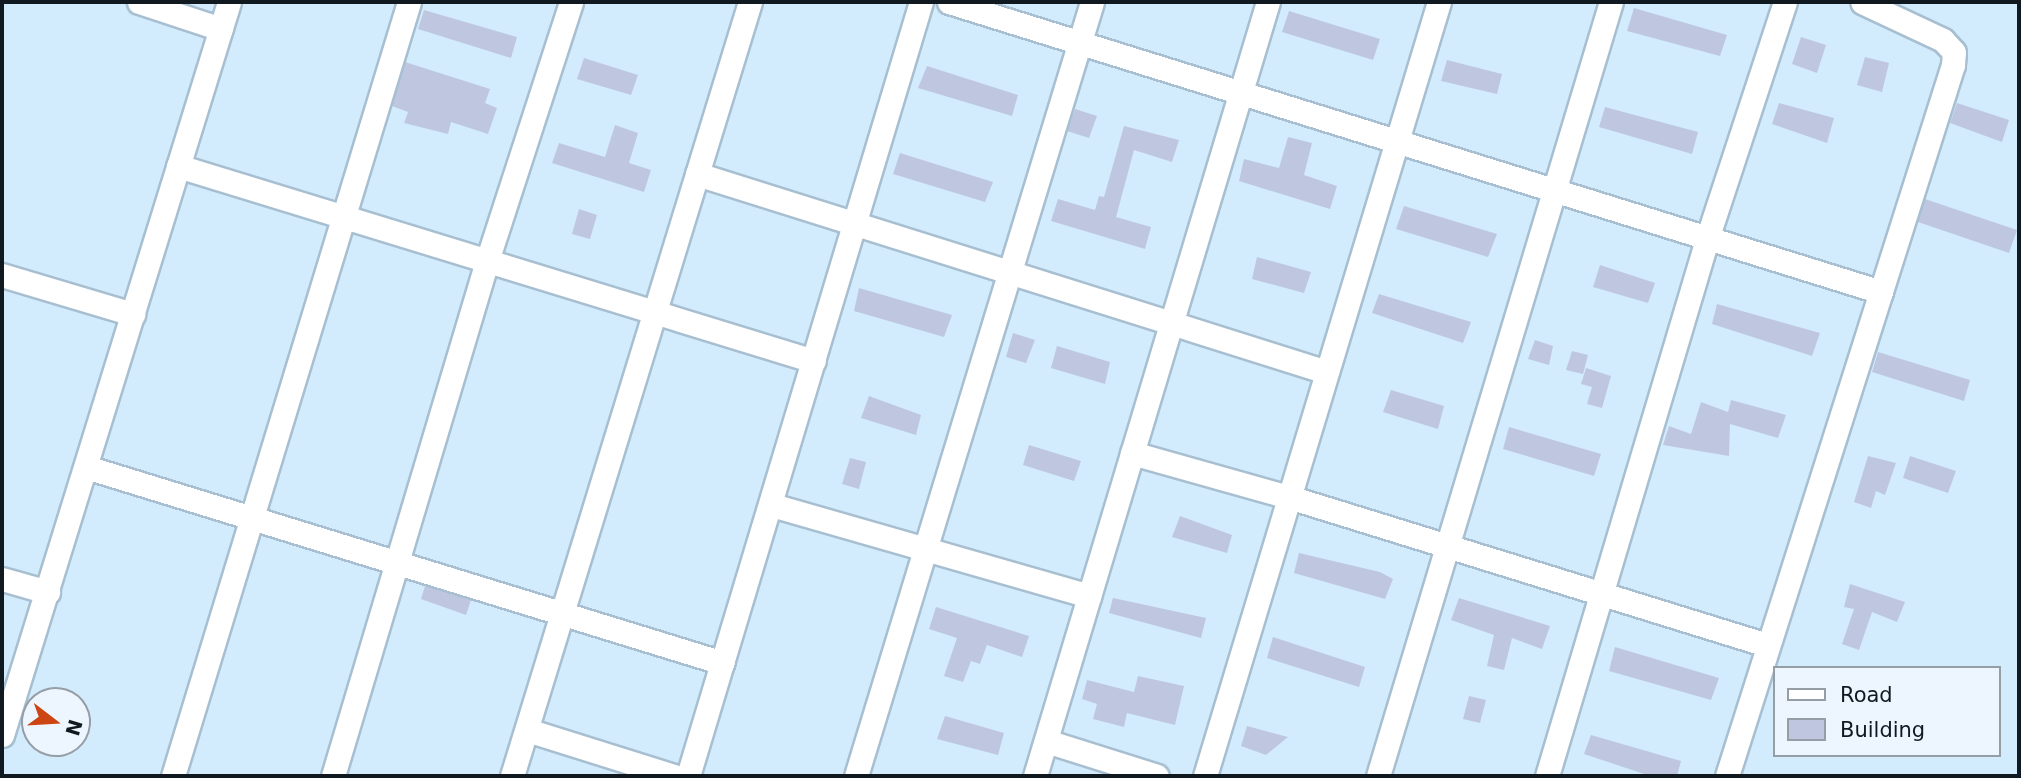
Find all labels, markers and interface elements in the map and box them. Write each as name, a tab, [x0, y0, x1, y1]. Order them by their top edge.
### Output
legend	[1772, 666, 2000, 757]
text: Road	[1840, 683, 1893, 707]
north arrow	[21, 687, 91, 757]
text: N	[61, 717, 87, 738]
text: Building	[1840, 718, 1925, 742]

